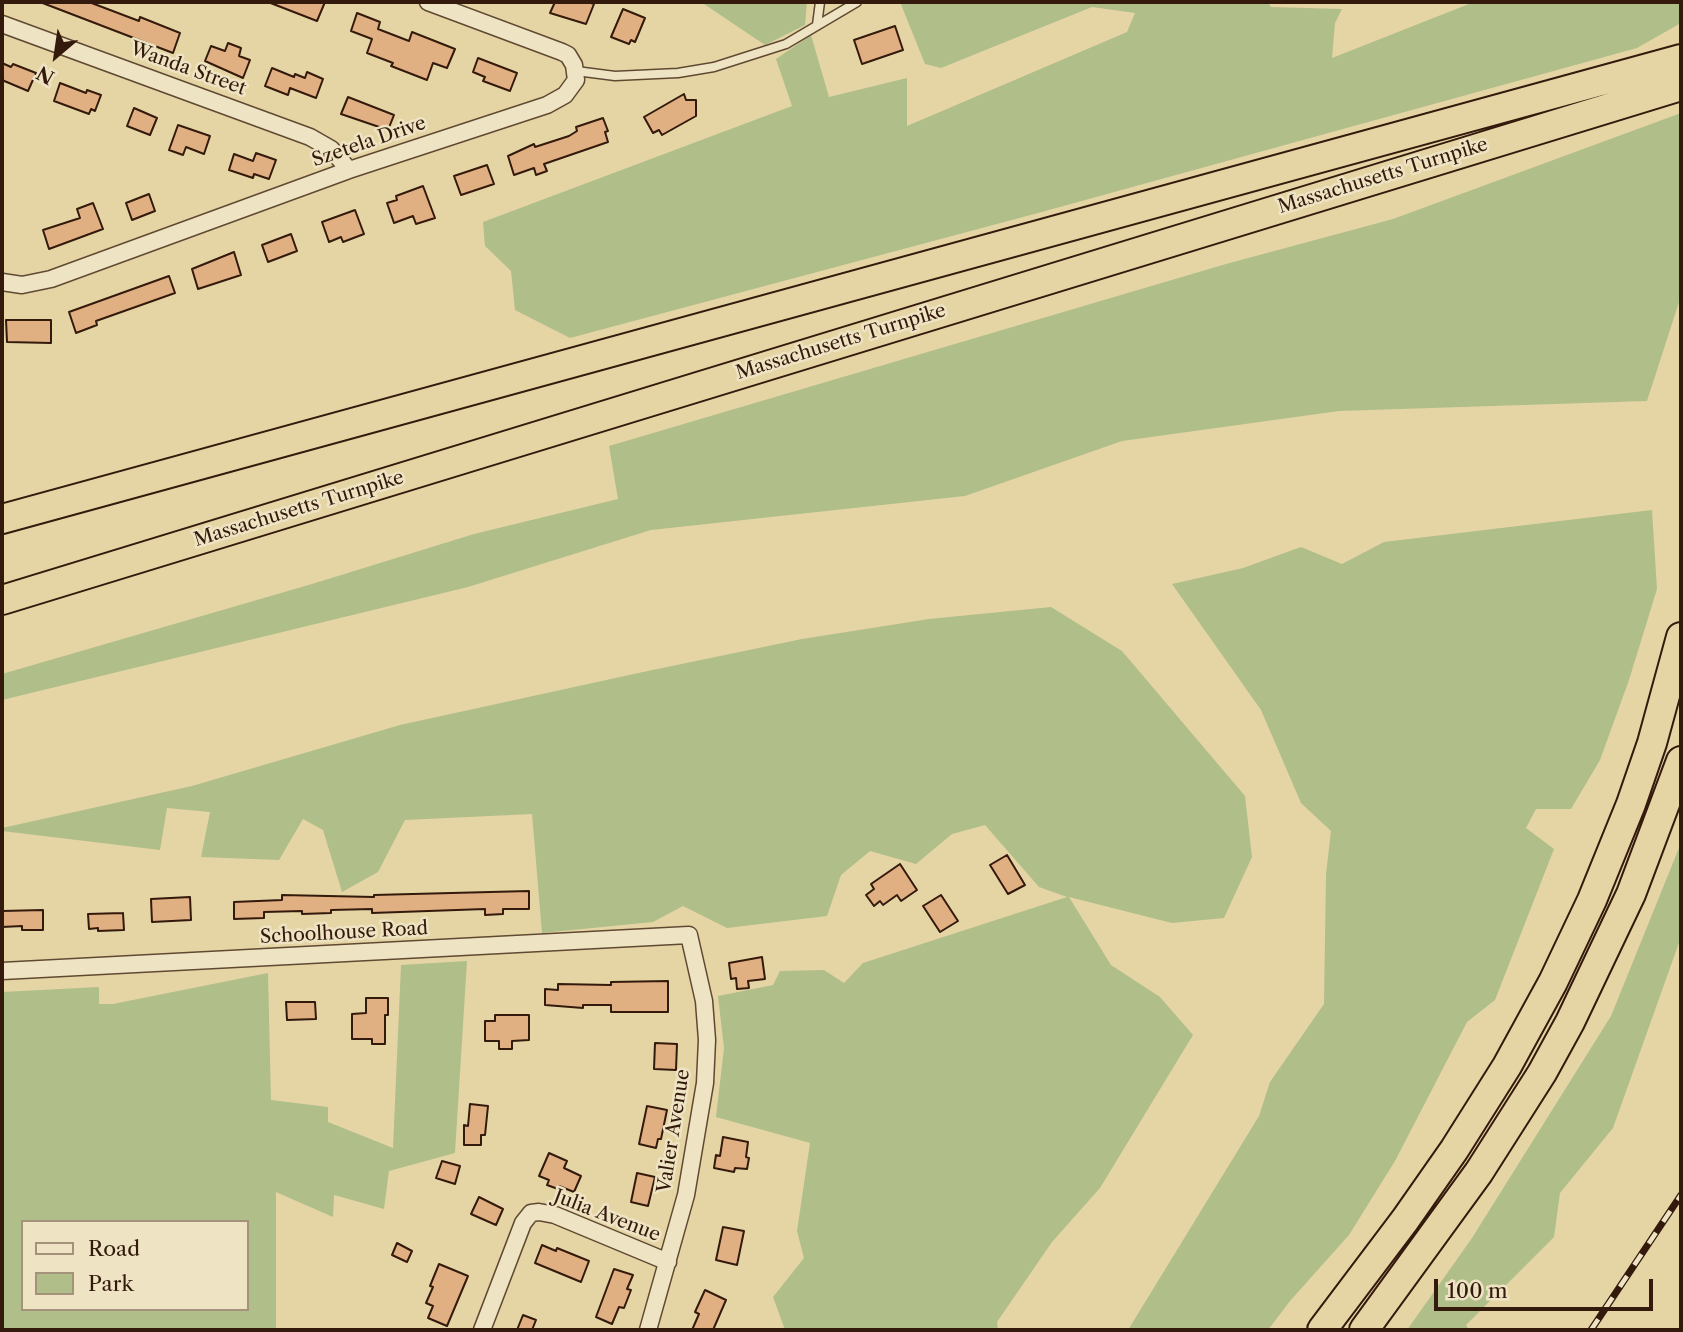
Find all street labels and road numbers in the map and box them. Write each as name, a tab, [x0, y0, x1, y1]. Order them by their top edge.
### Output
street label: Wanda Street	[127, 38, 249, 100]
street label: Szetela Drive	[309, 112, 429, 172]
street label: Massachusetts Turnpike	[1275, 133, 1491, 219]
street label: Massachusetts Turnpike	[733, 299, 949, 385]
street label: Massachusetts Turnpike	[191, 466, 407, 552]
street label: Schoolhouse Road	[259, 917, 429, 949]
street label: Valier Avenue	[653, 1068, 695, 1194]
street label: Julia Avenue	[550, 1185, 664, 1247]

